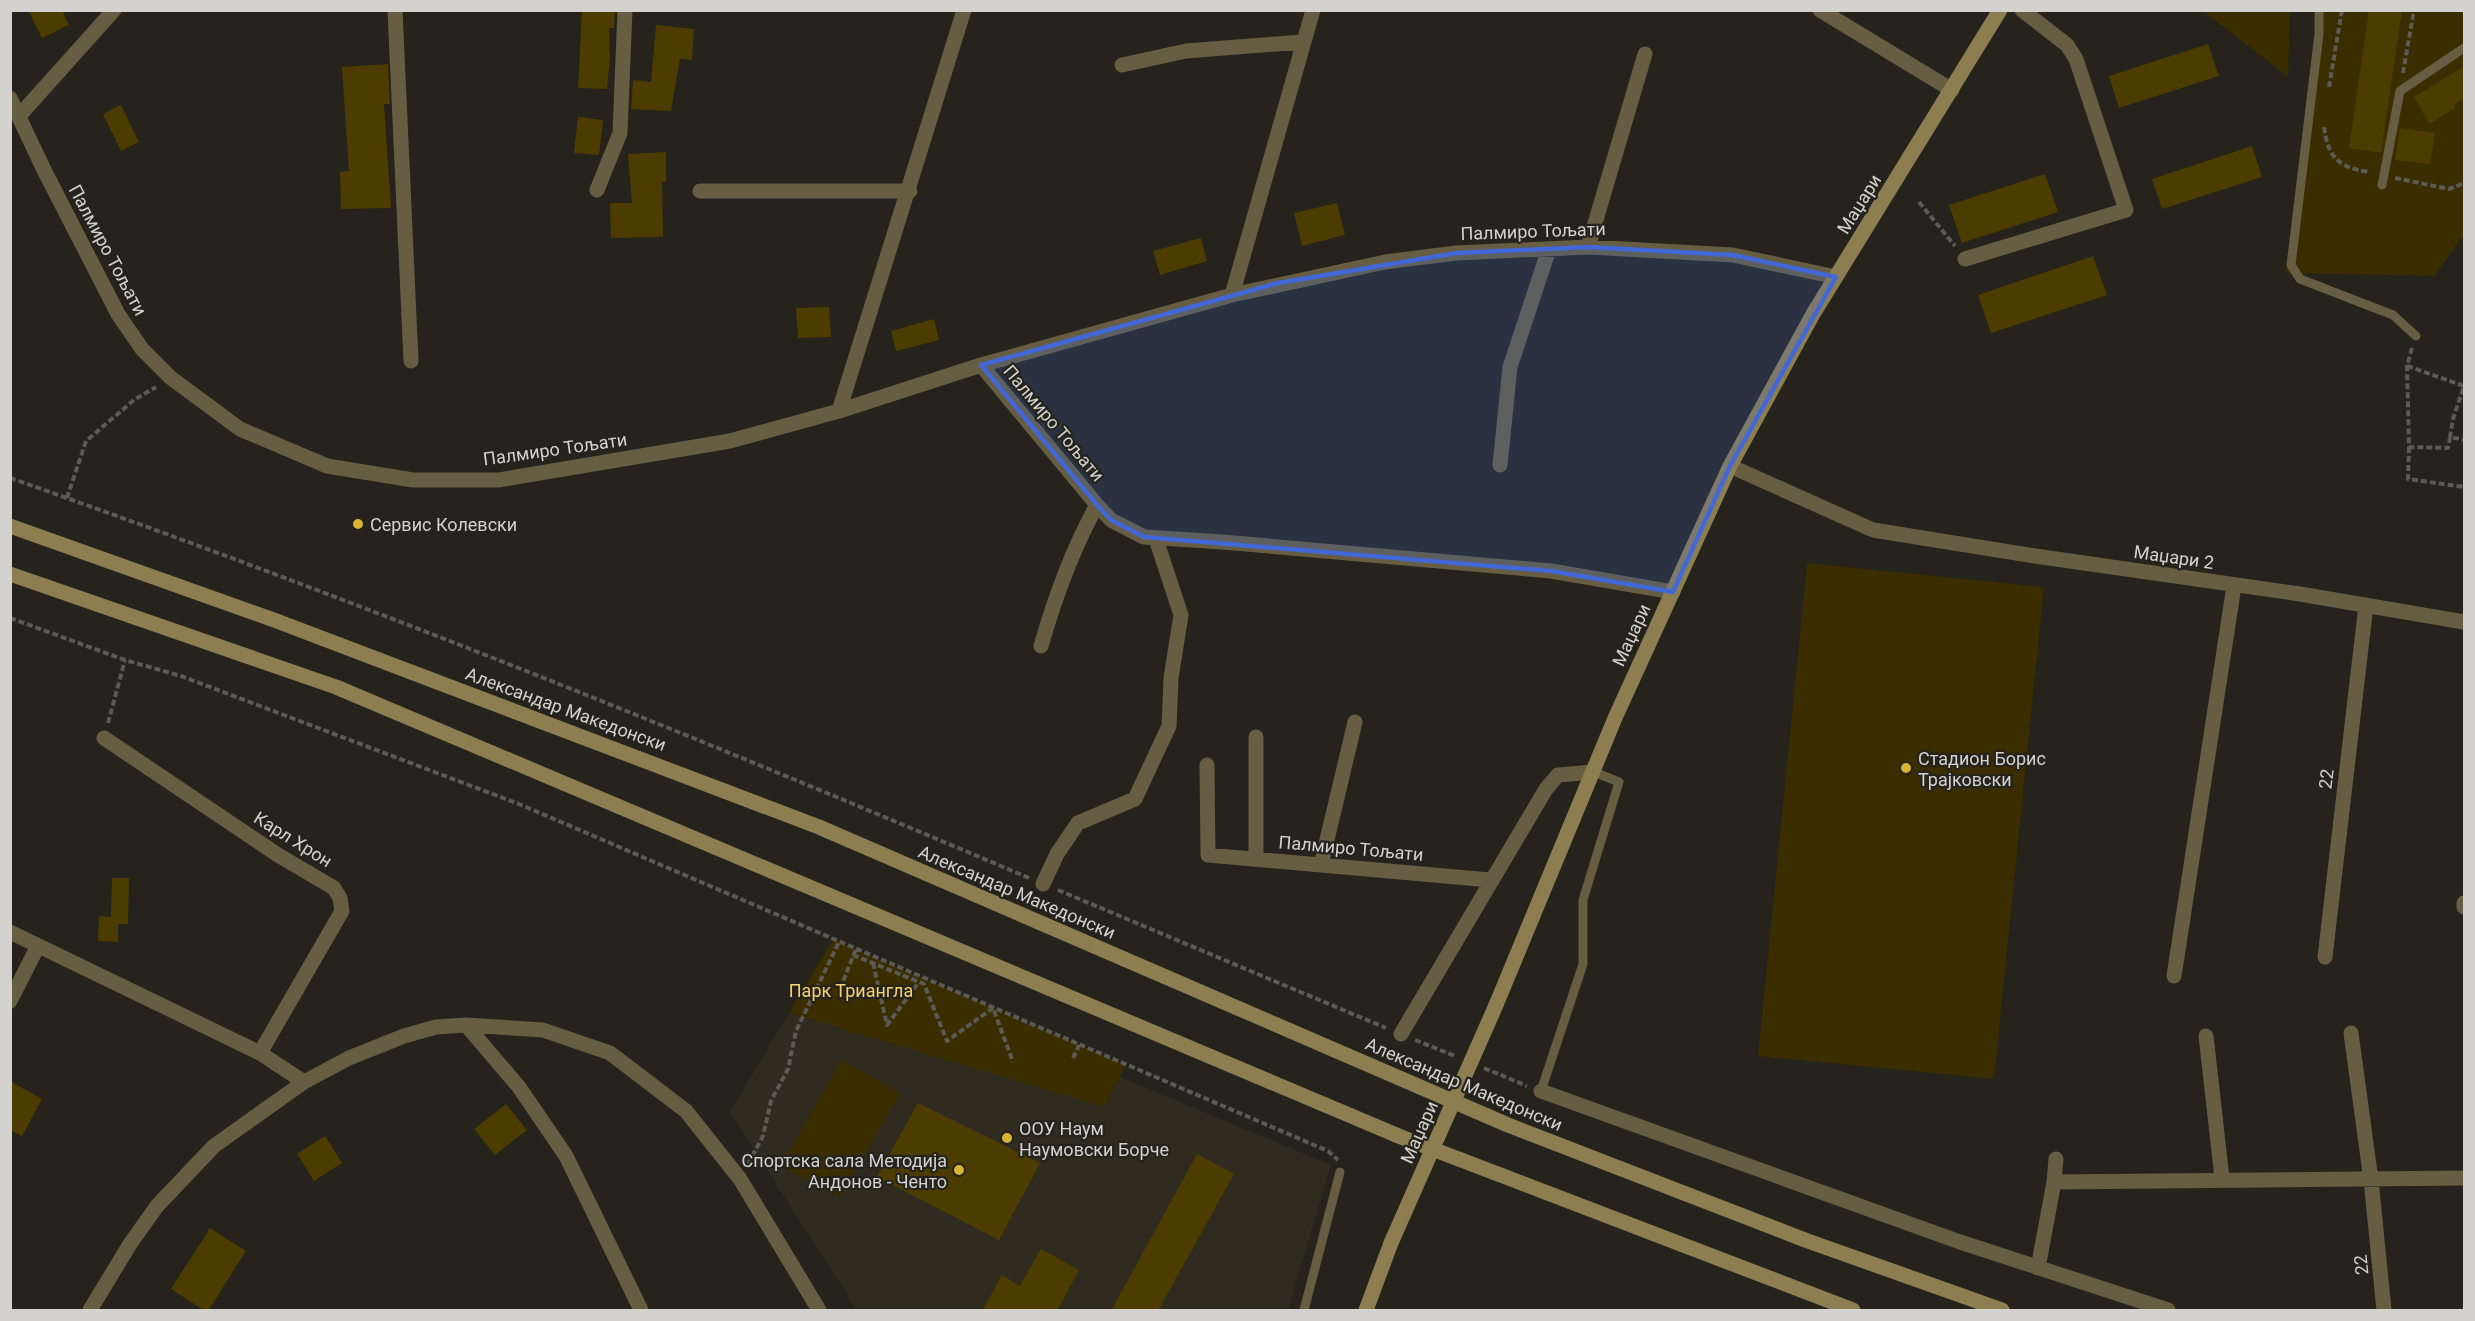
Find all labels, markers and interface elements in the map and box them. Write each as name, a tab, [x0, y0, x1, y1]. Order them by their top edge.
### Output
street label: Маџари	[1833, 170, 1885, 238]
street label: Палмиро Тољати	[65, 181, 151, 319]
street label: Палмиро Тољати	[1460, 218, 1606, 244]
street label: Палмиро Тољати	[999, 361, 1109, 485]
street label: Палмиро Тољати	[482, 428, 628, 470]
place label: Сервис Колевски	[370, 514, 517, 535]
marker: Сервис Колевски	[351, 517, 365, 531]
street label: Маџари 2	[2133, 541, 2215, 573]
street label: Маџари	[1607, 601, 1655, 669]
street label: Александар Македонски	[463, 663, 669, 755]
place label: Стадион Борис Трајковски	[1918, 748, 2046, 790]
marker: Стадион Борис Трајковски	[1899, 761, 1913, 775]
street label: 22	[2314, 768, 2338, 790]
street label: Карл Хрон	[250, 807, 336, 871]
street label: Палмиро Тољати	[1278, 831, 1424, 865]
street label: Александар Македонски	[915, 841, 1119, 943]
park label: Парк Триангла	[789, 980, 913, 1001]
street label: Александар Македонски	[1362, 1033, 1566, 1135]
street label: Маџари	[1396, 1097, 1442, 1167]
place label: ООУ Наум Наумовски Борче	[1019, 1118, 1169, 1160]
marker: ООУ Наум Наумовски Борче	[1000, 1131, 1014, 1145]
place label: Спортска сала Методија Андонов - Ченто	[742, 1150, 947, 1192]
marker: Спортска сала Методија Андонов - Ченто	[952, 1163, 966, 1177]
street label: 22	[2349, 1254, 2373, 1276]

